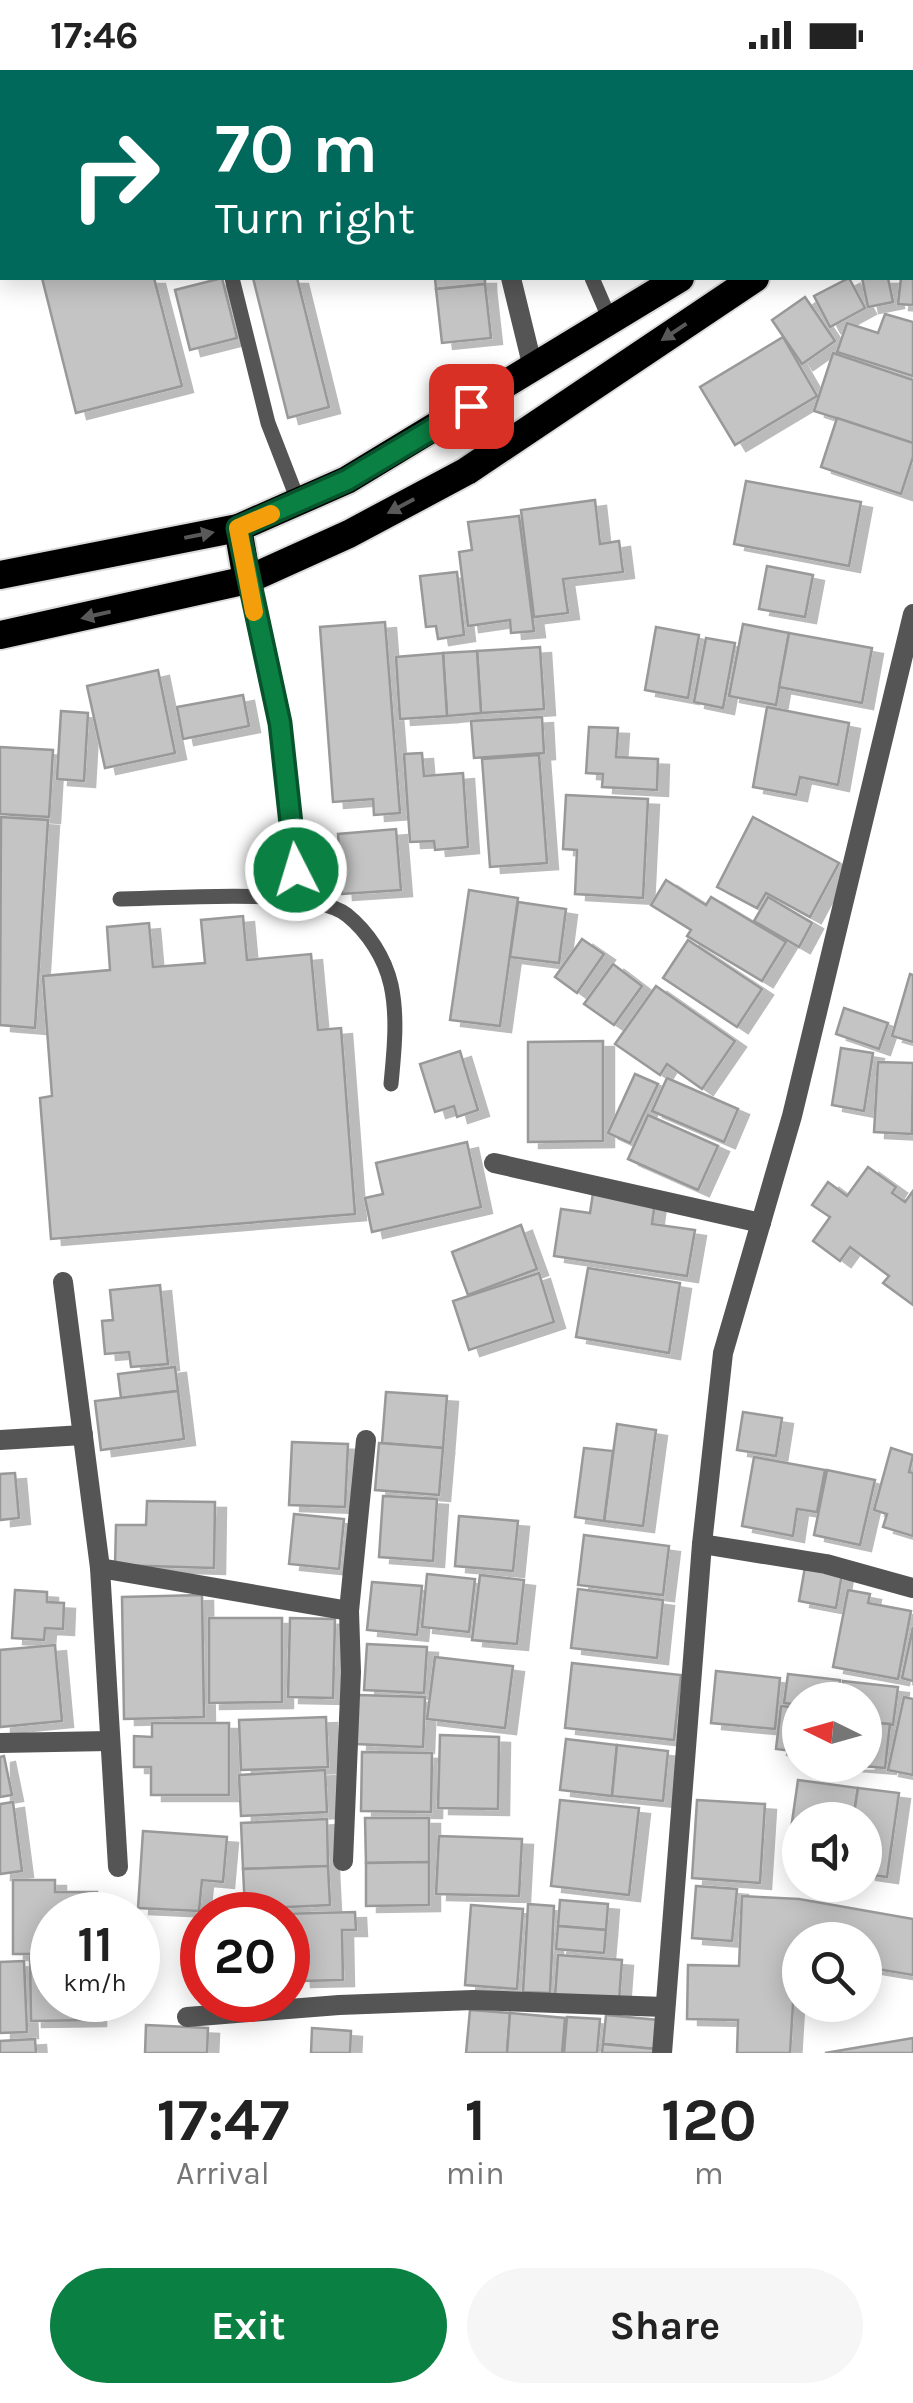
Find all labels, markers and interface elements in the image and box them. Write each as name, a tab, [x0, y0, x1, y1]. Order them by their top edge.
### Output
text: 17:46	[50, 13, 138, 58]
text: 70 m	[215, 108, 378, 190]
icon: right	[50, 110, 180, 240]
text: Turn right	[215, 192, 415, 244]
one-way arrow	[661, 322, 688, 341]
pin	[429, 364, 514, 449]
icon: arrive	[444, 379, 499, 434]
one-way arrow	[386, 498, 415, 515]
one-way arrow	[184, 527, 215, 543]
one-way arrow	[80, 608, 111, 623]
position arrow	[244, 818, 348, 922]
north arrow	[782, 1682, 882, 1782]
map controls	[782, 1682, 882, 2022]
button: sound	[782, 1802, 882, 1902]
speed limit sign: 20	[180, 1892, 310, 2022]
text: 11	[77, 1915, 113, 1974]
button: search	[782, 1922, 882, 2022]
text: km/h	[63, 1968, 127, 1997]
text: 17:47	[156, 2085, 289, 2155]
text: 1	[464, 2085, 486, 2155]
text: 120	[661, 2085, 757, 2155]
text: Arrival	[176, 2155, 270, 2192]
text: min	[446, 2155, 505, 2192]
text: m	[694, 2155, 724, 2192]
button: Exit	[50, 2268, 447, 2383]
button: Share	[467, 2268, 863, 2383]

